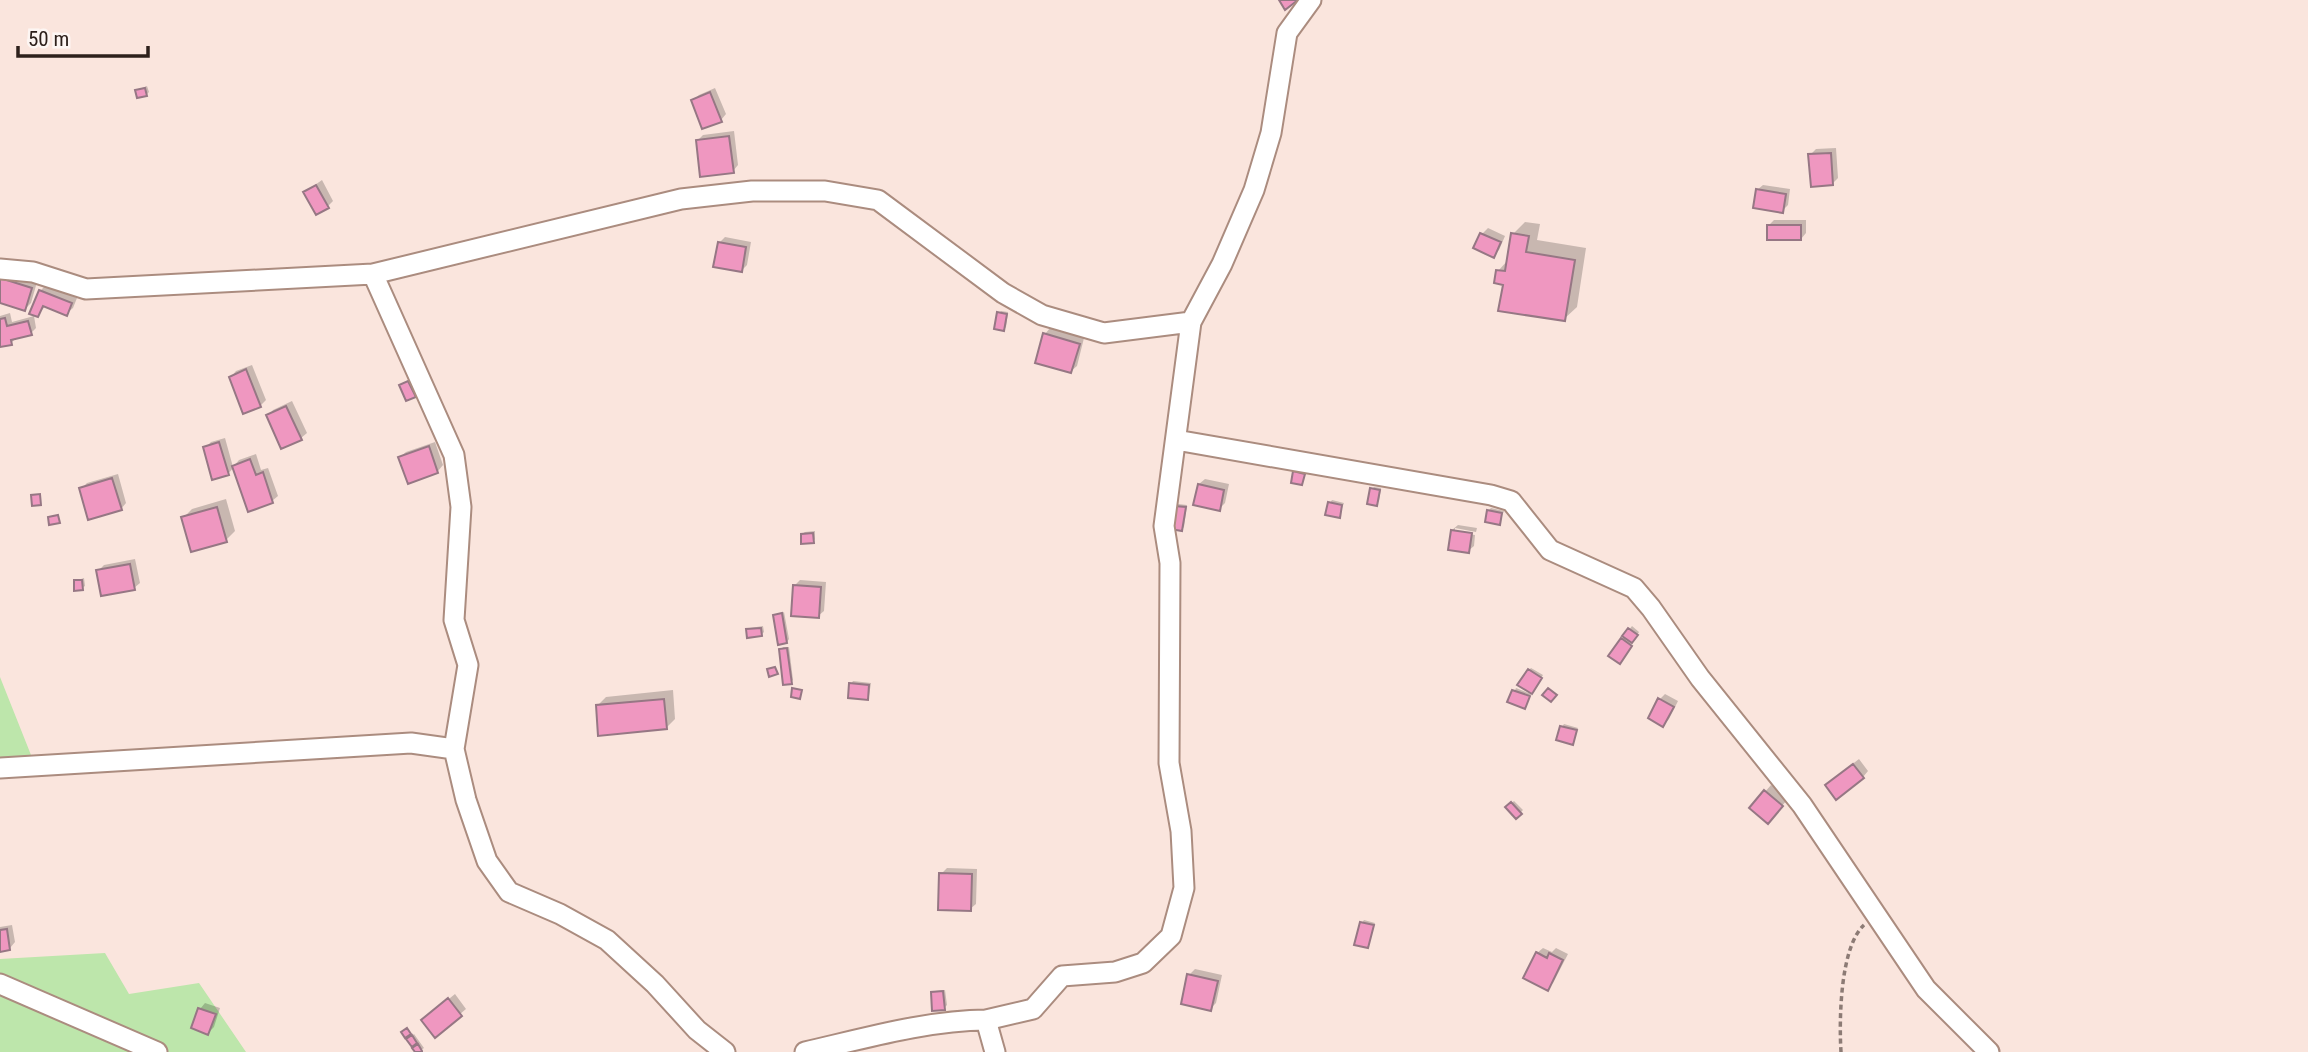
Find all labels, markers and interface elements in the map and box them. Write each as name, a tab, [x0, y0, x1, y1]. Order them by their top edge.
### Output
scale bar	[18, 14, 147, 58]
text: 50 m	[28, 27, 69, 51]

